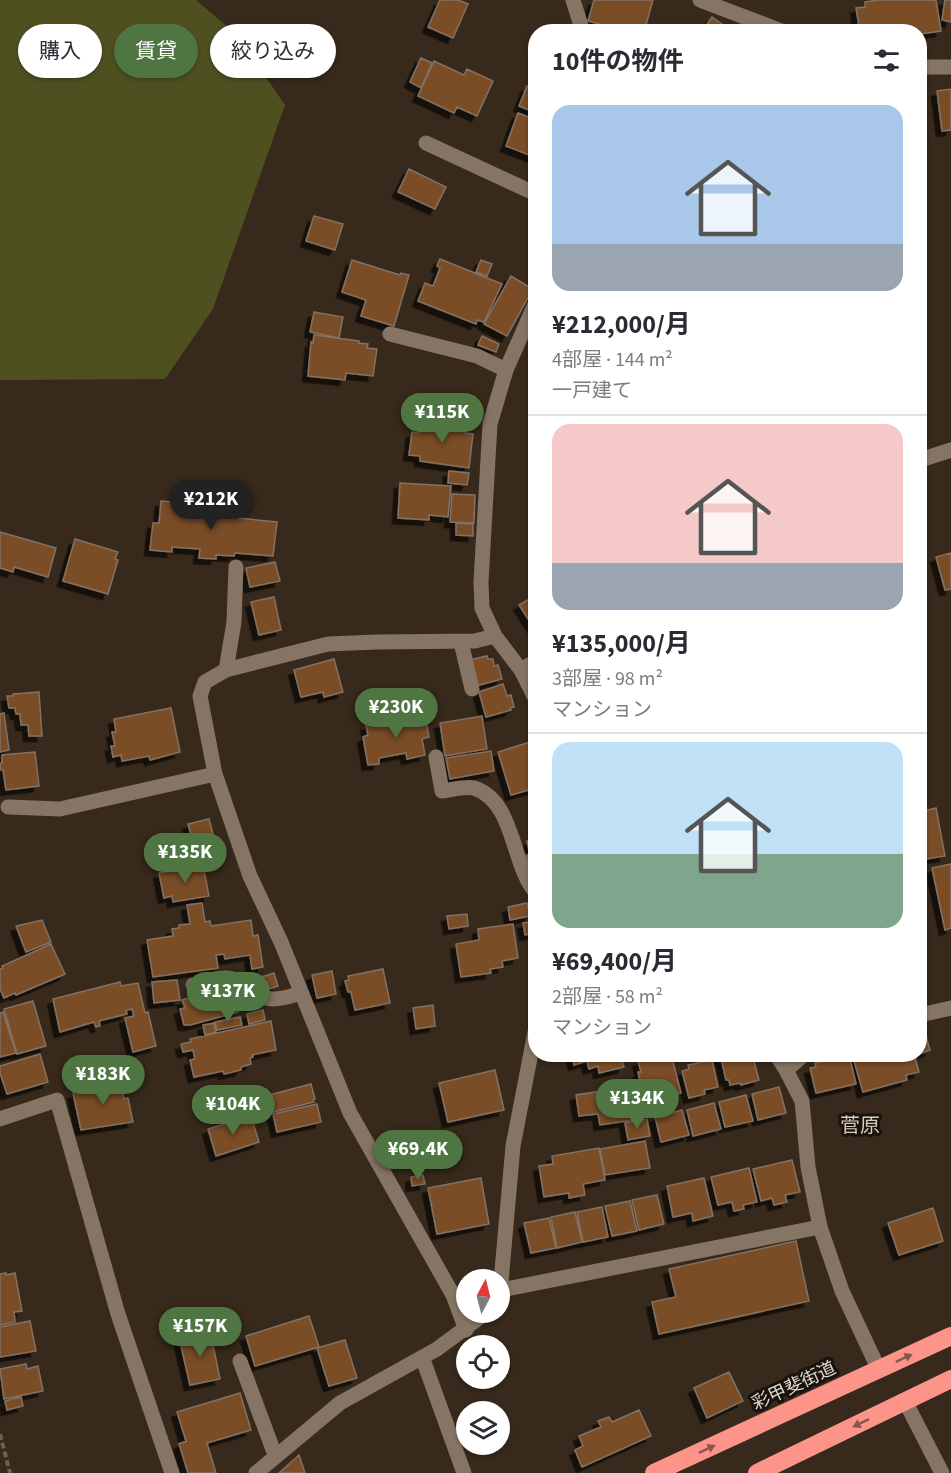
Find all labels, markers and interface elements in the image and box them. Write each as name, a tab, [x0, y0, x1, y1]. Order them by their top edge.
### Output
chip: 購入	[18, 24, 102, 78]
chip: 賃貸	[114, 24, 198, 78]
chip: 絞り込み	[210, 24, 336, 78]
text: 10件の物件	[552, 43, 683, 80]
icon: filters	[870, 44, 903, 77]
icon: home	[674, 144, 782, 252]
text: ¥212,000/月	[552, 306, 691, 343]
text: 4部屋 · 144 m²	[552, 346, 673, 374]
text: 一戸建て	[552, 377, 632, 405]
pin: ¥115K	[400, 393, 484, 444]
text: ¥115K	[415, 398, 469, 426]
icon: home	[674, 463, 782, 571]
pin: ¥212K	[169, 480, 253, 531]
text: ¥212K	[184, 485, 238, 513]
text: ¥135,000/月	[552, 625, 691, 662]
text: 3部屋 · 98 m²	[552, 665, 663, 693]
pin: ¥230K	[354, 688, 438, 739]
text: ¥230K	[369, 693, 423, 721]
text: マンション	[552, 696, 652, 724]
icon: home	[674, 781, 782, 889]
pin: ¥135K	[143, 833, 227, 884]
text: ¥135K	[158, 838, 212, 866]
text: ¥69,400/月	[552, 943, 677, 980]
pin: ¥137K	[186, 972, 270, 1023]
text: ¥137K	[201, 977, 255, 1005]
text: 2部屋 · 58 m²	[552, 983, 663, 1011]
text: マンション	[552, 1014, 652, 1042]
pin: ¥183K	[61, 1055, 145, 1106]
text: ¥183K	[76, 1060, 130, 1088]
pin: ¥134K	[595, 1079, 679, 1130]
text: ¥134K	[610, 1084, 664, 1112]
pin: ¥104K	[191, 1085, 275, 1136]
text: ¥104K	[206, 1090, 260, 1118]
district label: 菅原	[840, 1112, 880, 1140]
pin: ¥69.4K	[369, 1130, 467, 1181]
text: ¥69.4K	[388, 1135, 448, 1163]
north arrow	[456, 1269, 510, 1323]
map controls	[456, 1269, 510, 1455]
pin: ¥157K	[158, 1307, 242, 1358]
text: ¥157K	[173, 1312, 227, 1340]
button: locate	[456, 1335, 510, 1389]
one-way arrow	[895, 1354, 912, 1363]
street label: 彩甲斐街道	[748, 1356, 840, 1416]
button: layers	[456, 1401, 510, 1455]
one-way arrow	[852, 1418, 869, 1428]
one-way arrow	[699, 1444, 716, 1453]

